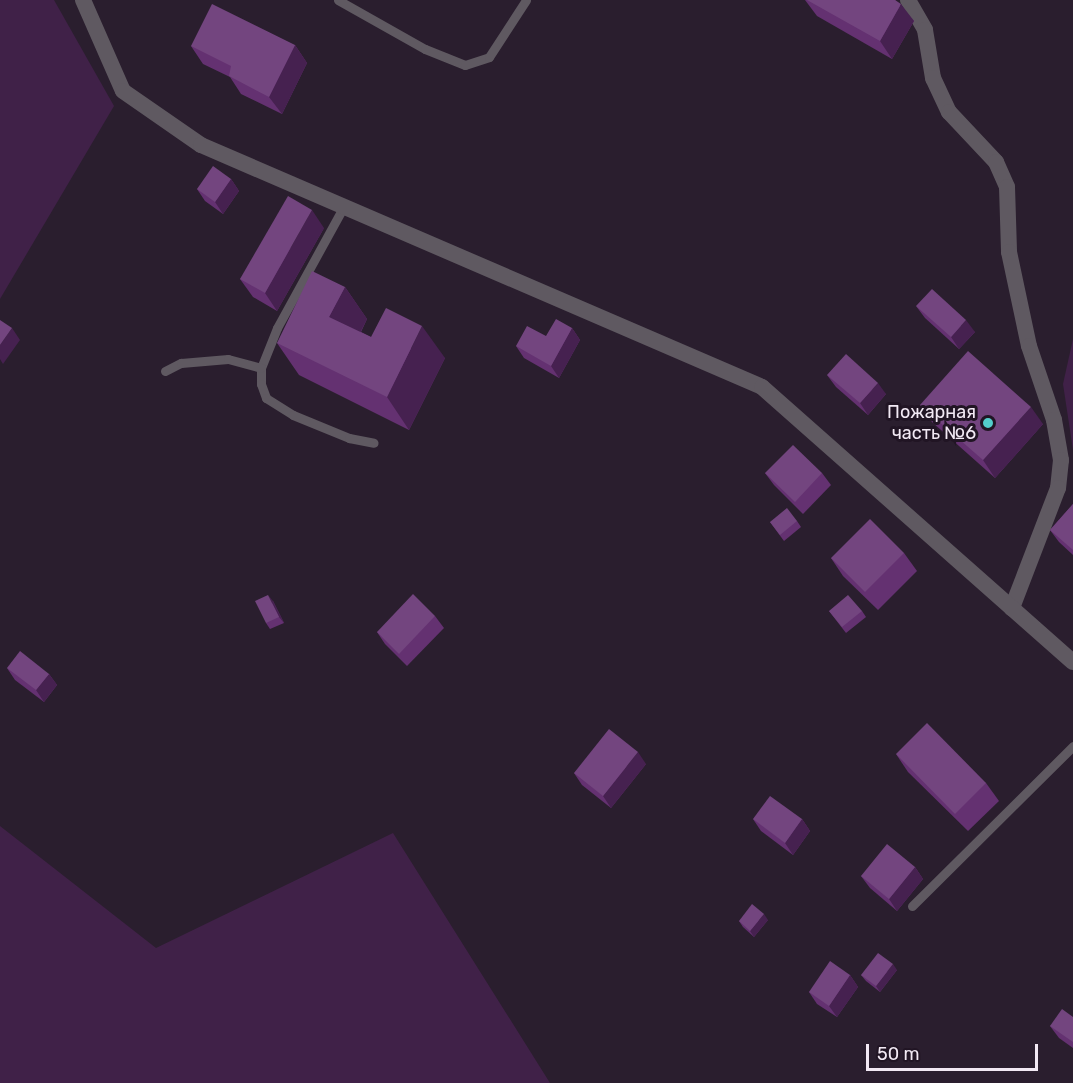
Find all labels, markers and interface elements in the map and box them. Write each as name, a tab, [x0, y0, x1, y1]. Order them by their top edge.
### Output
place label: Пожарная часть №6	[887, 402, 976, 444]
marker: Пожарная часть №6	[981, 416, 995, 430]
scale bar	[869, 1032, 1042, 1070]
text: 50 m	[877, 1043, 920, 1065]

